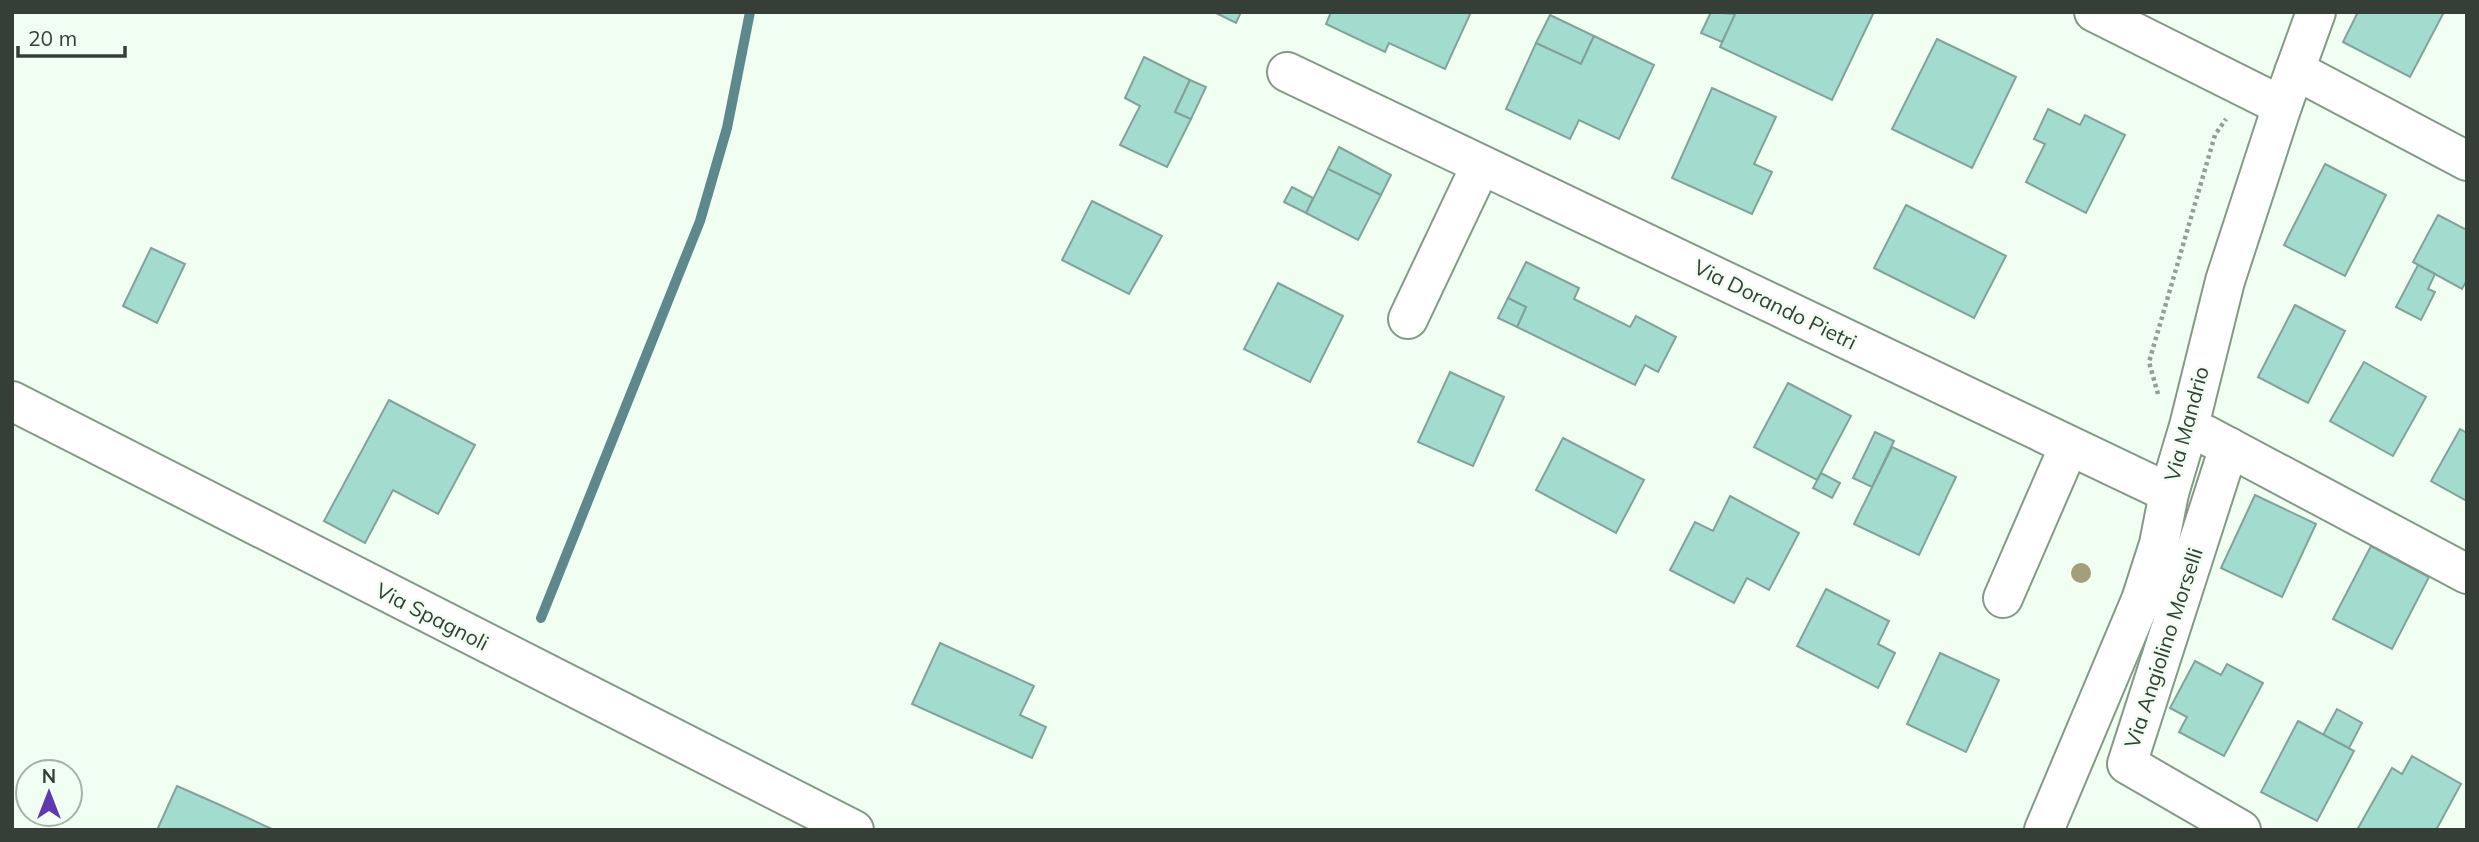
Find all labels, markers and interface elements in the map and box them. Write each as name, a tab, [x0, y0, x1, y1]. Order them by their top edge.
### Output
scale bar	[18, 14, 124, 58]
text: 20 m	[28, 25, 77, 51]
street label: Via Dorando Pietri	[1690, 253, 1861, 355]
street label: Via Mandrio	[2158, 363, 2214, 484]
street label: Via Angiolino Morselli	[2118, 544, 2208, 751]
street label: Via Spagnoli	[372, 577, 493, 656]
north arrow	[14, 758, 84, 828]
text: N	[42, 764, 56, 788]

